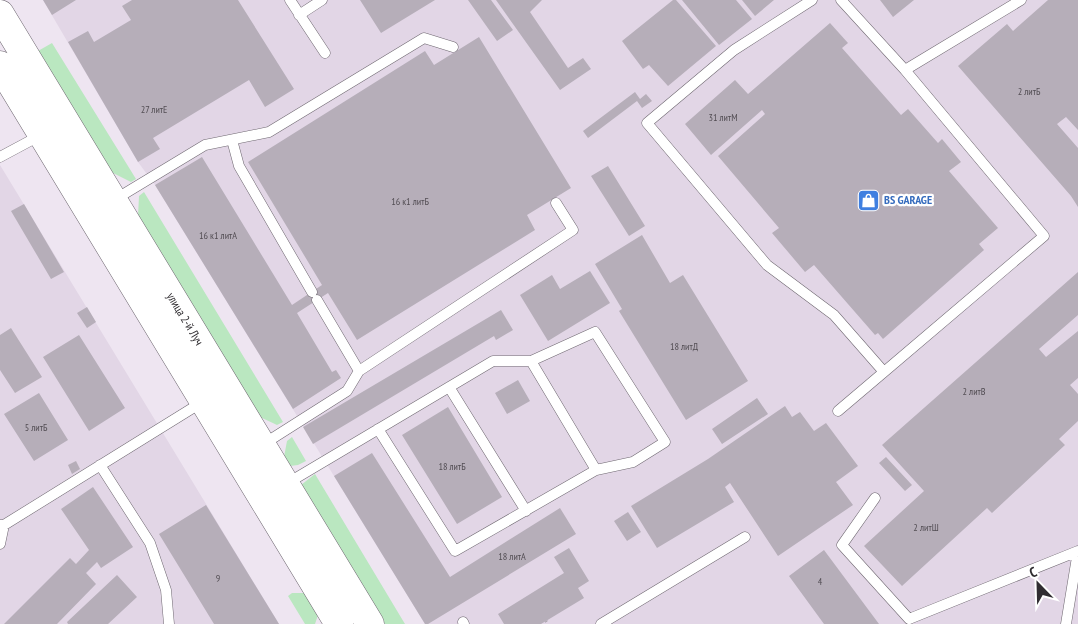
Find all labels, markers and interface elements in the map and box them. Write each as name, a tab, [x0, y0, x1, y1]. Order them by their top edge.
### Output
house number: 2 литБ	[1018, 85, 1041, 98]
house number: 27 литЕ	[141, 103, 167, 116]
house number: 31 литМ	[708, 111, 738, 124]
shop icon: BS GARAGE	[856, 188, 880, 212]
place label: BS GARAGE	[884, 192, 932, 207]
house number: 16 к1 литБ	[391, 195, 429, 208]
house number: 16 к1 литА	[199, 229, 237, 242]
street label: улица 2-й Луч	[164, 290, 207, 348]
house number: 18 литД	[670, 340, 699, 353]
house number: 2 литВ	[963, 385, 986, 398]
house number: 5 литБ	[25, 421, 48, 434]
house number: 18 литБ	[438, 460, 466, 473]
house number: 2 литШ	[913, 521, 939, 534]
house number: 18 литА	[498, 550, 526, 563]
north arrow	[1013, 559, 1063, 609]
text: С	[1026, 562, 1040, 582]
house number: 9	[216, 572, 220, 585]
house number: 4	[818, 575, 823, 588]

